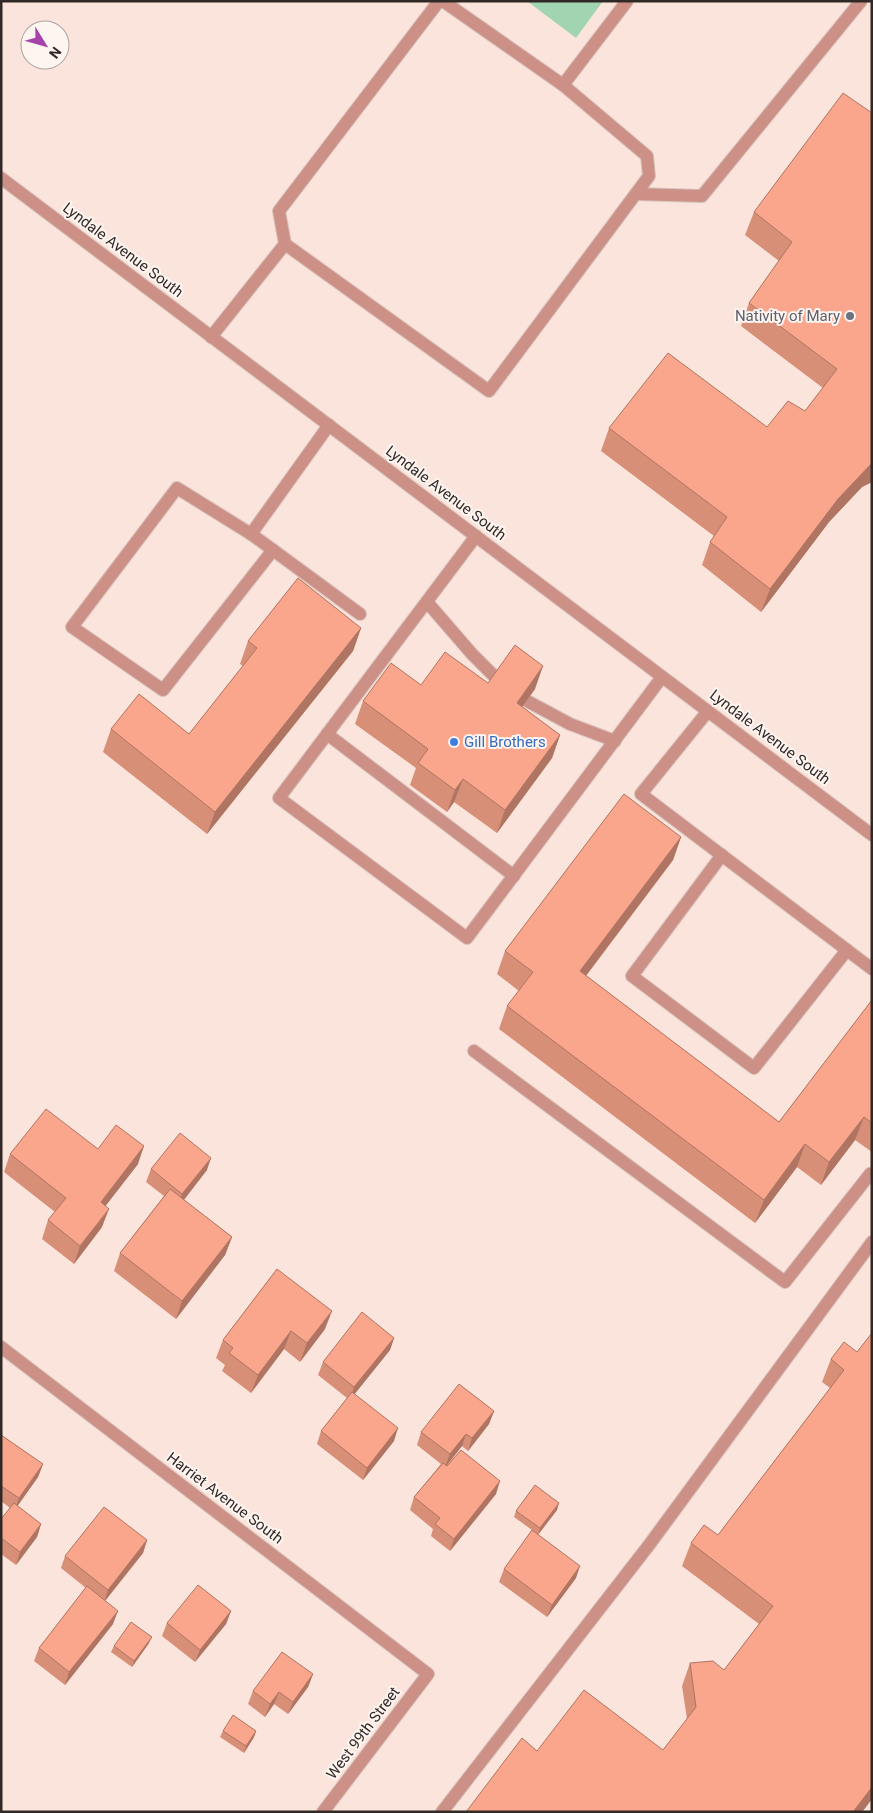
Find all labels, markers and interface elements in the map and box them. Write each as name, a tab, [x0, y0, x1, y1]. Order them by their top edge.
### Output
north arrow	[20, 20, 70, 70]
text: N	[46, 44, 65, 62]
street label: Lyndale Avenue South	[59, 199, 187, 301]
place label: Nativity of Mary	[735, 307, 840, 325]
marker: Nativity of Mary	[844, 310, 856, 322]
street label: Lyndale Avenue South	[382, 442, 510, 544]
street label: Lyndale Avenue South	[706, 686, 834, 788]
place label: Gill Brothers	[464, 733, 546, 751]
marker: Gill Brothers	[448, 736, 460, 748]
street label: Harriet Avenue South	[163, 1448, 287, 1548]
street label: West 99th Street	[322, 1683, 404, 1783]

